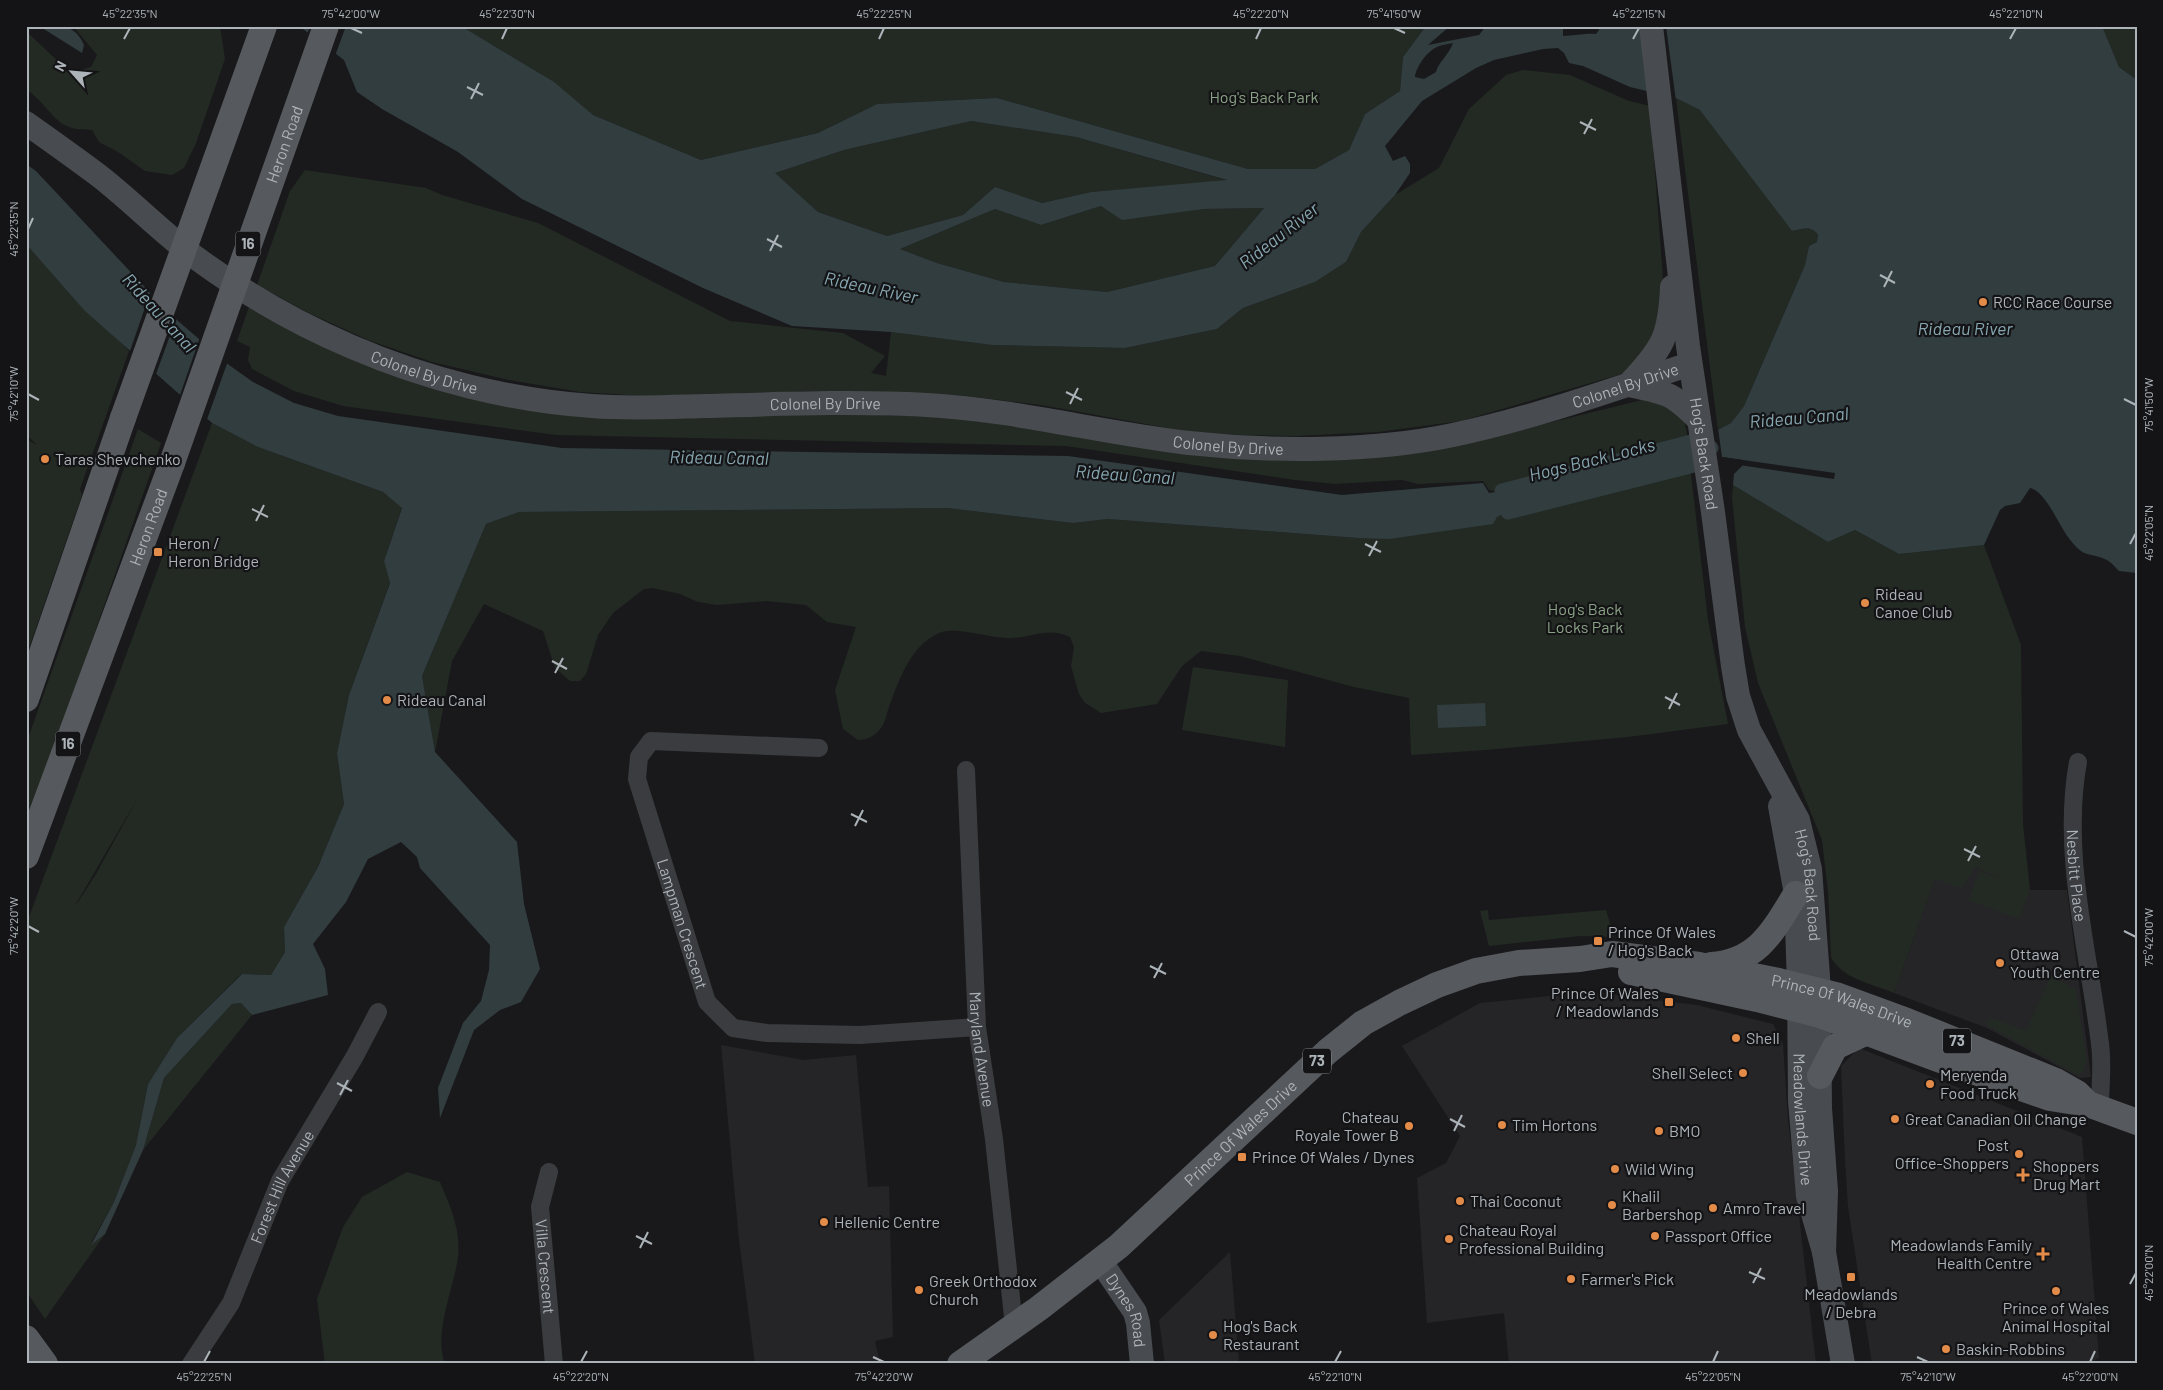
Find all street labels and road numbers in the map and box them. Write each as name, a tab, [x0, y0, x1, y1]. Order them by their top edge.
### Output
street label: Heron Road	[261, 103, 306, 185]
road number: 16	[236, 232, 260, 256]
street label: Colonel By Drive	[368, 346, 480, 397]
street label: Colonel By Drive	[1570, 359, 1681, 411]
street label: Colonel By Drive	[770, 393, 881, 413]
street label: Hog's Back Road	[1687, 396, 1723, 511]
street label: Colonel By Drive	[1172, 431, 1284, 458]
street label: Heron Road	[125, 486, 171, 568]
road number: 16	[56, 732, 80, 756]
street label: Hog's Back Road	[1792, 827, 1825, 942]
street label: Nesbitt Place	[2064, 829, 2091, 923]
street label: Lampman Crescent	[654, 856, 712, 991]
street label: Prince Of Wales Drive	[1770, 970, 1916, 1031]
street label: Maryland Avenue	[966, 991, 999, 1108]
road number: 73	[1943, 1028, 1971, 1054]
road number: 73	[1303, 1048, 1331, 1074]
street label: Meadowlands Drive	[1791, 1053, 1817, 1186]
street label: Prince Of Wales Drive	[1180, 1075, 1300, 1189]
street label: Forest Hill Avenue	[246, 1126, 317, 1246]
street label: Villa Crescent	[532, 1218, 560, 1315]
street label: Dynes Road	[1102, 1269, 1150, 1348]

